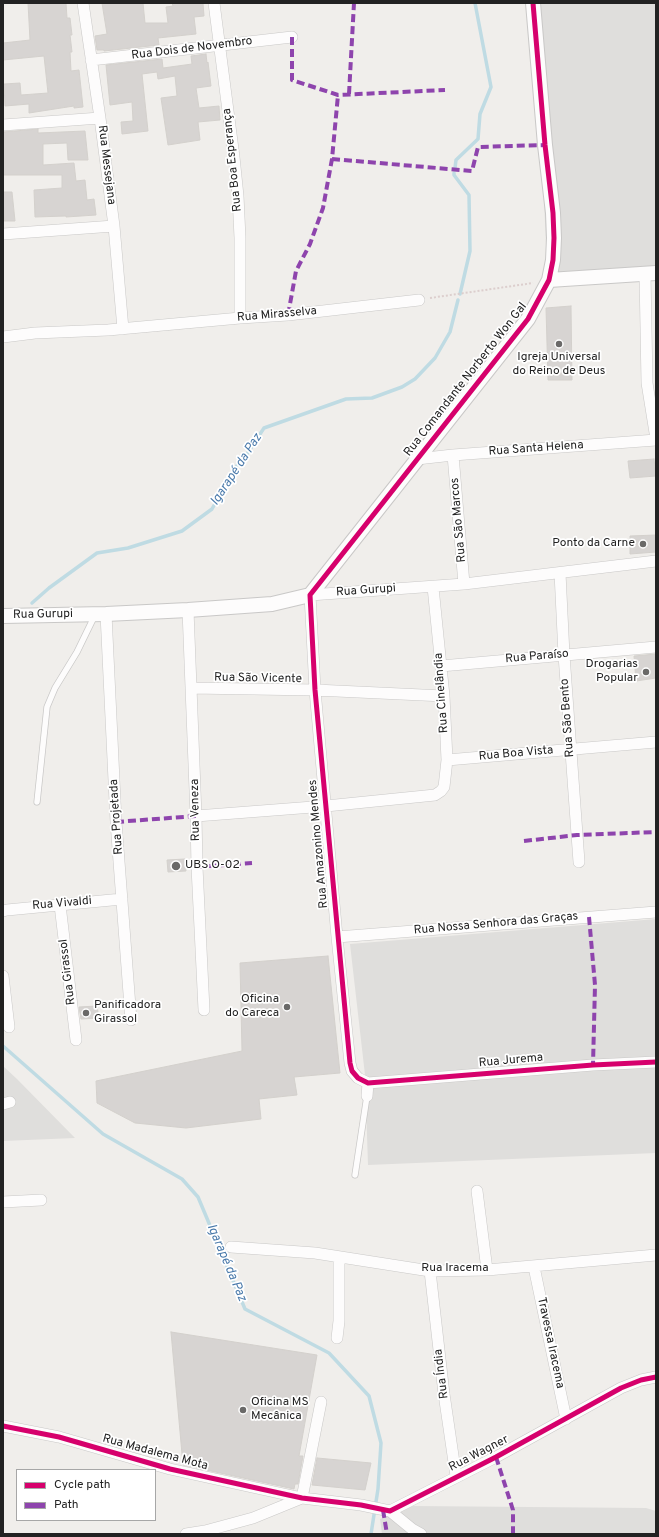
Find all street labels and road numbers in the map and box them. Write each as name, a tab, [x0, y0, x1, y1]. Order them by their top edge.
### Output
street label: Rua Dois de Novembro	[131, 34, 253, 64]
street label: Rua Boa Esperança	[220, 108, 246, 212]
street label: Rua Messejana	[94, 124, 118, 206]
street label: Rua Comandante Norberto Won Gal	[401, 300, 531, 460]
street label: Rua Mirasselva	[236, 304, 318, 326]
street label: Rua Santa Helena	[488, 438, 584, 460]
street label: Rua São Marcos	[448, 477, 470, 563]
street label: Rua Gurupi	[336, 582, 396, 600]
street label: Rua Gurupi	[13, 607, 73, 623]
street label: Rua Paraíso	[505, 647, 569, 667]
street label: Rua Cinelândia	[432, 652, 452, 734]
street label: Rua São Vicente	[214, 671, 302, 687]
street label: Rua São Bento	[558, 678, 578, 758]
street label: Rua Boa Vista	[478, 744, 554, 764]
street label: Rua Projetada	[107, 779, 127, 855]
street label: Rua Veneza	[188, 779, 204, 841]
street label: Rua Amazonino Mendes	[306, 779, 332, 909]
street label: Rua Vivaldi	[32, 894, 92, 914]
street label: Rua Nossa Senhora das Graças	[413, 910, 579, 938]
street label: Rua Girassol	[57, 938, 79, 1006]
street label: Rua Jurema	[478, 1051, 544, 1071]
street label: Rua Iracema	[421, 1262, 489, 1276]
street label: Travessa Iracema	[533, 1296, 567, 1390]
street label: Rua Índia	[432, 1348, 452, 1400]
street label: Rua Madalema Mota	[101, 1432, 209, 1474]
street label: Rua Wagner	[447, 1433, 511, 1475]

